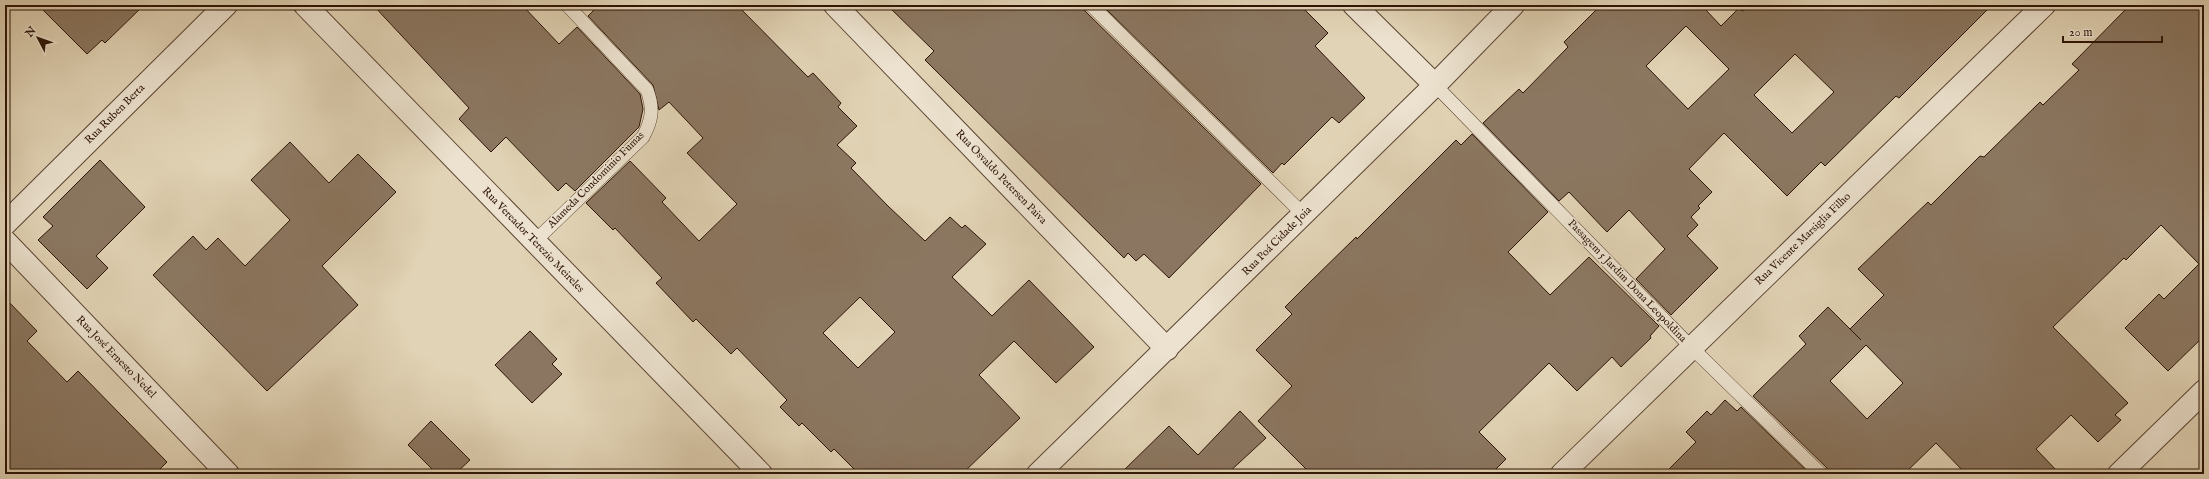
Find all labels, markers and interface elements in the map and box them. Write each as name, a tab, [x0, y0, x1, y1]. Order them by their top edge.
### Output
north arrow	[18, 18, 58, 58]
scale bar	[2063, 18, 2162, 44]
text: N	[22, 24, 40, 41]
text: 20 m	[2069, 25, 2092, 40]
street label: Rua Ruben Berta	[82, 81, 148, 147]
street label: Rua Osvaldo Petersen Paiva	[952, 127, 1050, 227]
street label: Alameda Condominio Fumas	[544, 129, 647, 232]
street label: Rua Vereador Terezio Meireles	[479, 184, 587, 296]
street label: Rua Vicente Marsiglia Filho	[1752, 190, 1854, 288]
street label: Rua Poá Cidade Joia	[1239, 203, 1315, 279]
street label: Passagem 5 Jardim Dona Leopoldina	[1565, 217, 1690, 346]
street label: Rua José Ernesto Nedel	[73, 313, 159, 401]

